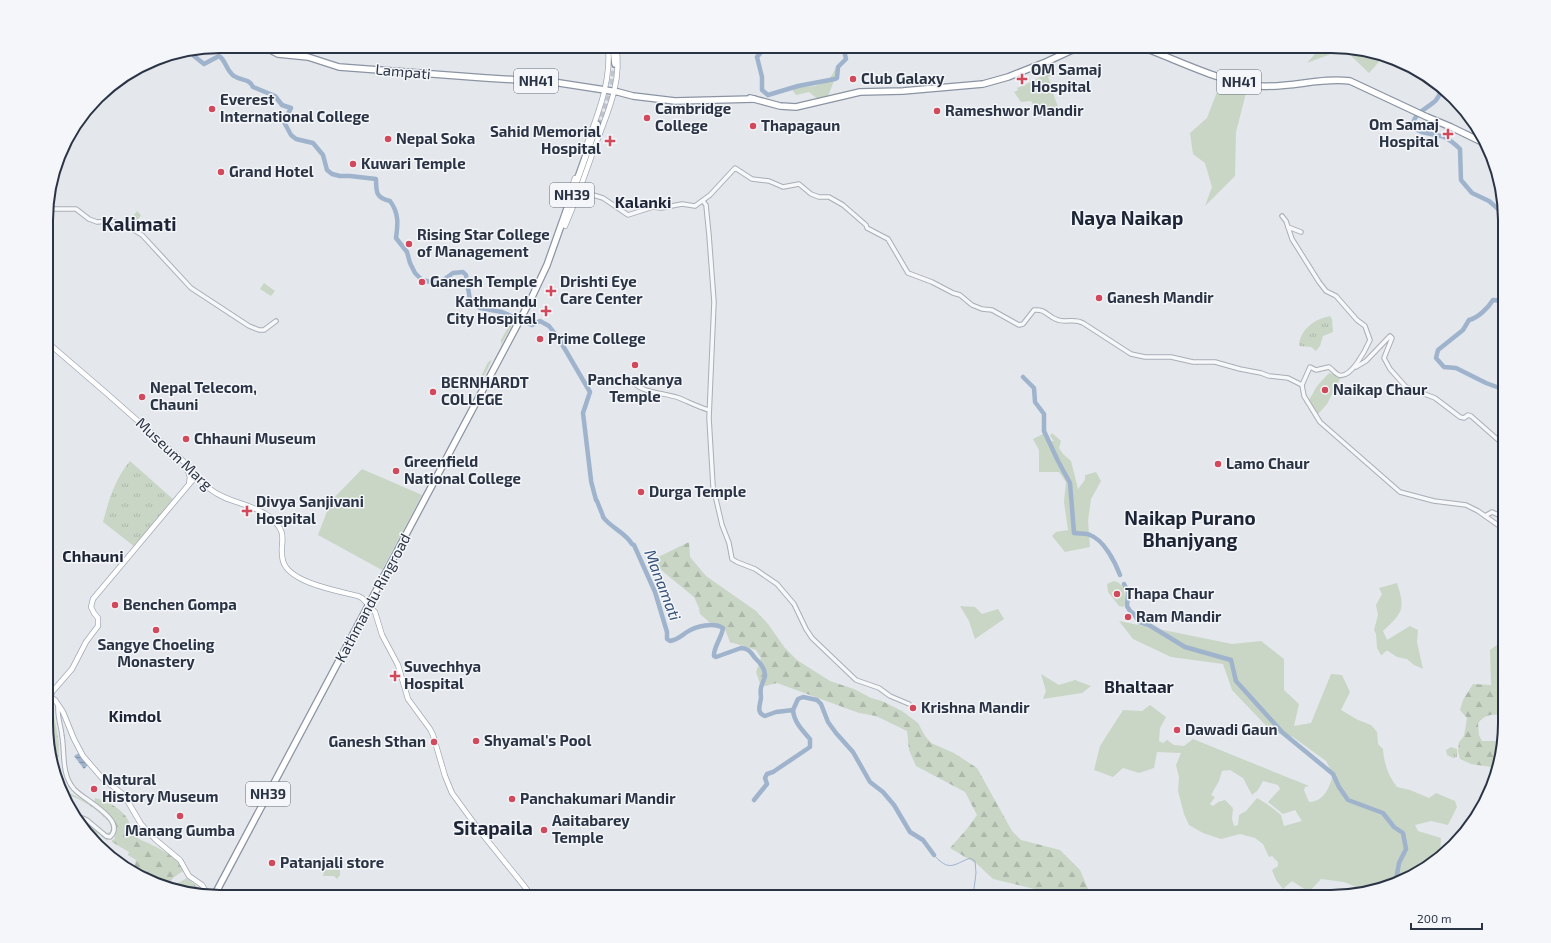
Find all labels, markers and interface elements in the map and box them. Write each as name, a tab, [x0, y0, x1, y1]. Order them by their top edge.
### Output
street label: Lampati	[375, 60, 432, 82]
place label: OM Samaj Hospital	[1031, 60, 1102, 95]
road number: NH41	[514, 69, 558, 93]
place label: Club Galaxy	[861, 69, 945, 88]
road number: NH41	[1217, 70, 1261, 94]
marker: OM Samaj Hospital	[1016, 73, 1028, 85]
marker: Club Galaxy	[848, 74, 858, 84]
place label: Everest International College	[220, 90, 370, 125]
place label: Cambridge College	[655, 99, 731, 134]
place label: Rameshwor Mandir	[945, 101, 1084, 119]
marker: Everest International College	[207, 104, 217, 114]
marker: Rameshwor Mandir	[932, 106, 942, 116]
marker: Cambridge College	[642, 113, 652, 123]
place label: Om Samaj Hospital	[1369, 115, 1439, 150]
place label: Thapagaun	[761, 116, 840, 134]
marker: Thapagaun	[748, 121, 758, 131]
place label: Sahid Memorial Hospital	[490, 122, 601, 157]
marker: Om Samaj Hospital	[1442, 128, 1454, 140]
place label: Nepal Soka	[396, 129, 475, 147]
marker: Nepal Soka	[383, 134, 393, 144]
marker: Sahid Memorial Hospital	[604, 135, 616, 147]
place label: Kuwari Temple	[361, 154, 466, 172]
marker: Kuwari Temple	[348, 159, 358, 169]
place label: Grand Hotel	[229, 162, 314, 180]
marker: Grand Hotel	[216, 167, 226, 177]
road number: NH39	[550, 183, 594, 207]
district label: Kalanki	[615, 192, 671, 211]
district label: Naya Naikap	[1071, 206, 1183, 230]
district label: Kalimati	[102, 212, 176, 235]
place label: Rising Star College of Management	[417, 225, 550, 260]
marker: Rising Star College of Management	[404, 239, 414, 249]
place label: Ganesh Temple	[430, 272, 537, 290]
place label: Drishti Eye Care Center	[560, 272, 643, 307]
marker: Ganesh Temple	[417, 277, 427, 287]
marker: Drishti Eye Care Center	[545, 285, 557, 297]
place label: Ganesh Mandir	[1107, 288, 1214, 306]
place label: Kathmandu City Hospital	[447, 292, 537, 328]
marker: Ganesh Mandir	[1094, 293, 1104, 303]
marker: Kathmandu City Hospital	[540, 305, 552, 317]
place label: Prime College	[548, 329, 646, 347]
marker: Prime College	[535, 334, 545, 344]
marker: Panchakanya Temple	[630, 360, 640, 370]
place label: Panchakanya Temple	[588, 370, 682, 405]
place label: BERNHARDT COLLEGE	[441, 373, 529, 408]
place label: Nepal Telecom, Chauni	[150, 378, 257, 413]
place label: Naikap Chaur	[1333, 380, 1428, 398]
marker: Naikap Chaur	[1320, 385, 1330, 395]
marker: BERNHARDT COLLEGE	[428, 387, 438, 397]
marker: Nepal Telecom, Chauni	[137, 392, 147, 402]
street label: Museum Marg	[133, 413, 217, 494]
place label: Chhauni Museum	[194, 429, 316, 447]
marker: Chhauni Museum	[181, 434, 191, 444]
place label: Greenfield National College	[404, 452, 521, 487]
place label: Lamo Chaur	[1226, 454, 1310, 472]
marker: Lamo Chaur	[1213, 459, 1223, 469]
marker: Greenfield National College	[391, 466, 401, 476]
place label: Durga Temple	[649, 482, 746, 500]
marker: Durga Temple	[636, 487, 646, 497]
place label: Divya Sanjivani Hospital	[256, 492, 364, 527]
marker: Divya Sanjivani Hospital	[241, 505, 253, 517]
district label: Naikap Purano Bhanjyang	[1124, 506, 1256, 552]
street label: Kathmandu Ringroad	[331, 530, 414, 665]
district label: Chhauni	[62, 546, 124, 565]
water label: Manamati	[641, 547, 686, 623]
place label: Thapa Chaur	[1125, 584, 1215, 602]
marker: Thapa Chaur	[1112, 589, 1122, 599]
place label: Benchen Gompa	[123, 595, 237, 613]
marker: Benchen Gompa	[110, 600, 120, 610]
place label: Ram Mandir	[1136, 607, 1222, 625]
marker: Ram Mandir	[1123, 612, 1133, 622]
marker: Sangye Choeling Monastery	[151, 625, 161, 635]
place label: Sangye Choeling Monastery	[97, 635, 215, 671]
place label: Suvechhya Hospital	[404, 657, 481, 692]
marker: Suvechhya Hospital	[389, 670, 401, 682]
district label: Bhaltaar	[1104, 676, 1175, 696]
place label: Krishna Mandir	[921, 698, 1030, 716]
marker: Krishna Mandir	[908, 703, 918, 713]
district label: Kimdol	[109, 706, 162, 725]
place label: Dawadi Gaun	[1185, 720, 1278, 738]
marker: Dawadi Gaun	[1172, 725, 1182, 735]
place label: Shyamal's Pool	[484, 731, 591, 750]
place label: Ganesh Sthan	[329, 732, 426, 750]
marker: Shyamal's Pool	[471, 736, 481, 746]
marker: Ganesh Sthan	[429, 737, 439, 747]
place label: Natural History Museum	[102, 770, 218, 806]
road number: NH39	[246, 782, 290, 806]
marker: Natural History Museum	[89, 784, 99, 794]
place label: Panchakumari Mandir	[520, 789, 676, 807]
marker: Panchakumari Mandir	[507, 794, 517, 804]
marker: Manang Gumba	[175, 811, 185, 821]
place label: Aaitabarey Temple	[552, 811, 630, 846]
district label: Sitapaila	[453, 816, 533, 839]
place label: Manang Gumba	[125, 821, 235, 839]
marker: Aaitabarey Temple	[539, 825, 549, 835]
place label: Patanjali store	[280, 853, 384, 871]
marker: Patanjali store	[267, 858, 277, 868]
scale bar	[1411, 905, 1482, 931]
text: 200 m	[1417, 911, 1451, 925]

